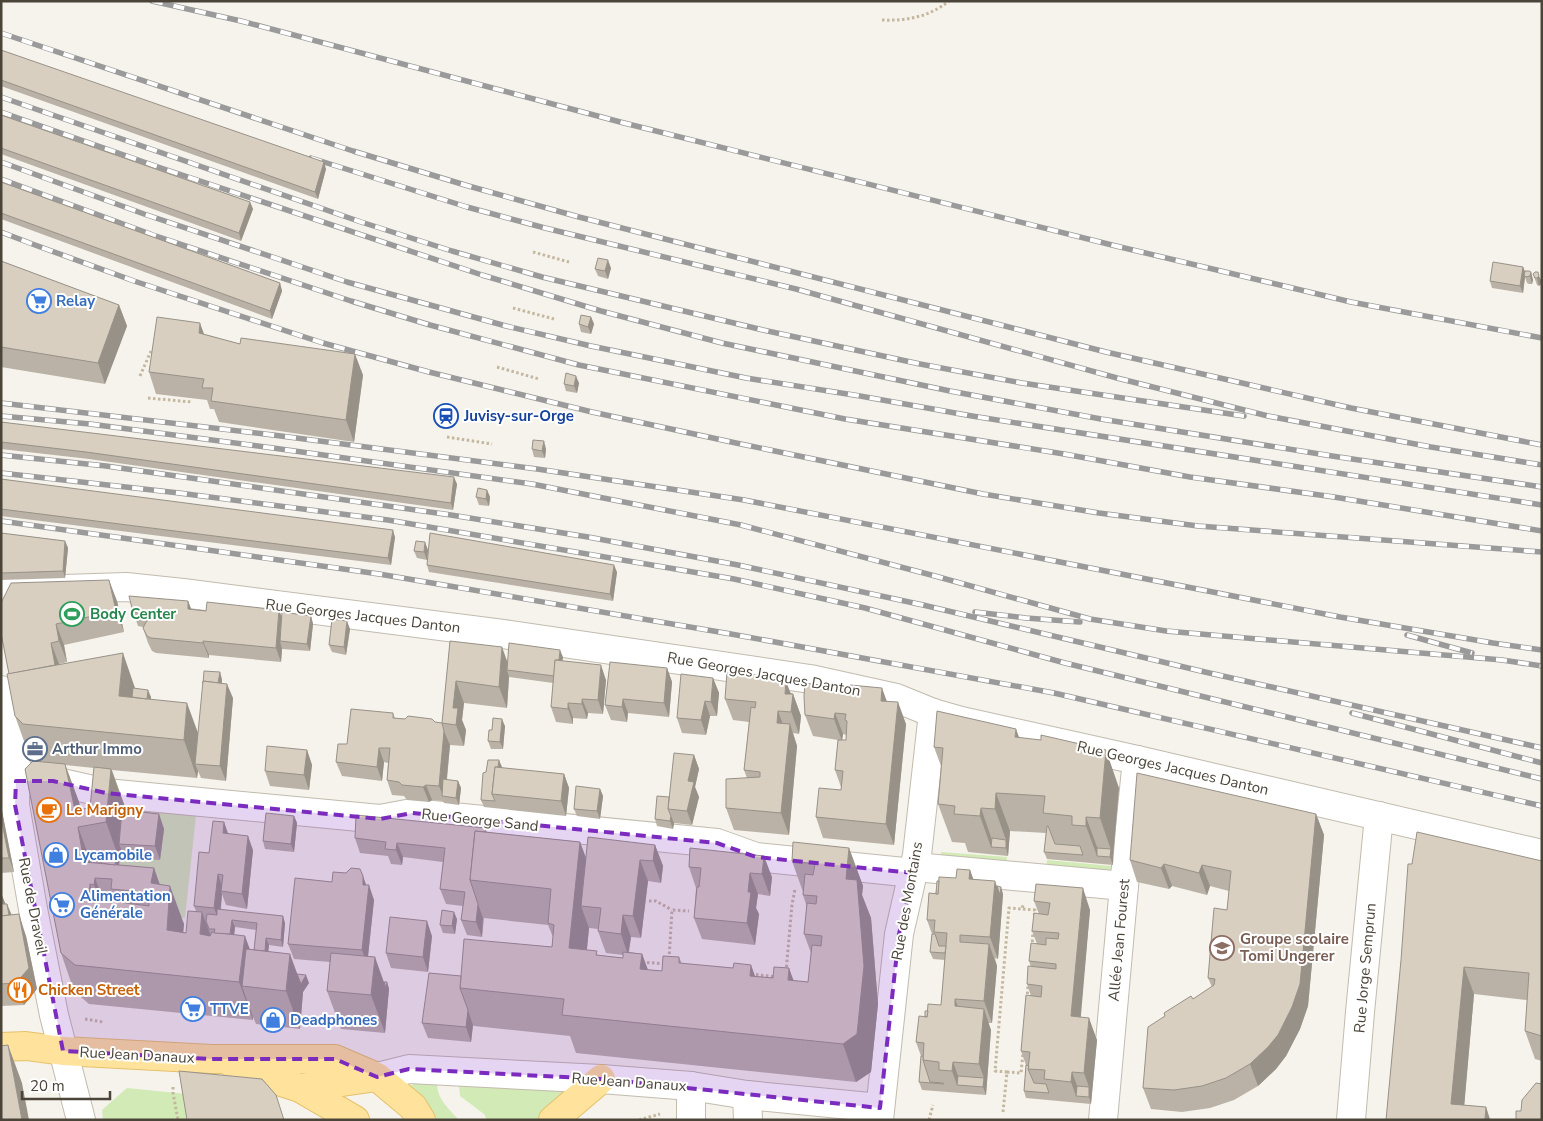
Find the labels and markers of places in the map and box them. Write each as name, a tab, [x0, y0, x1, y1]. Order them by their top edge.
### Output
supermarket icon: Relay	[26, 288, 52, 314]
place label: Relay	[56, 291, 95, 311]
station icon: Juvisy-sur-Orge	[433, 403, 459, 429]
place label: Juvisy-sur-Orge	[463, 406, 574, 426]
sports icon: Body Center	[59, 601, 85, 627]
place label: Body Center	[90, 604, 176, 624]
office icon: Arthur Immo	[22, 736, 48, 762]
place label: Arthur Immo	[52, 739, 142, 759]
cafe icon: Le Marigny	[36, 797, 62, 823]
place label: Le Marigny	[66, 800, 143, 820]
shop icon: Lycamobile	[43, 842, 69, 868]
place label: Lycamobile	[74, 845, 152, 865]
place label: Alimentation Générale	[80, 886, 171, 923]
supermarket icon: Alimentation Générale	[49, 892, 75, 918]
place label: Groupe scolaire Tomi Ungerer	[1240, 929, 1349, 966]
school or university icon: Groupe scolaire Tomi Ungerer	[1209, 935, 1235, 961]
restaurant icon: Chicken Street	[7, 977, 33, 1003]
place label: Chicken Street	[38, 980, 140, 1000]
supermarket icon: TTVE	[180, 996, 206, 1022]
place label: TTVE	[210, 999, 249, 1019]
shop icon: Deadphones	[260, 1007, 286, 1033]
place label: Deadphones	[290, 1010, 377, 1030]

